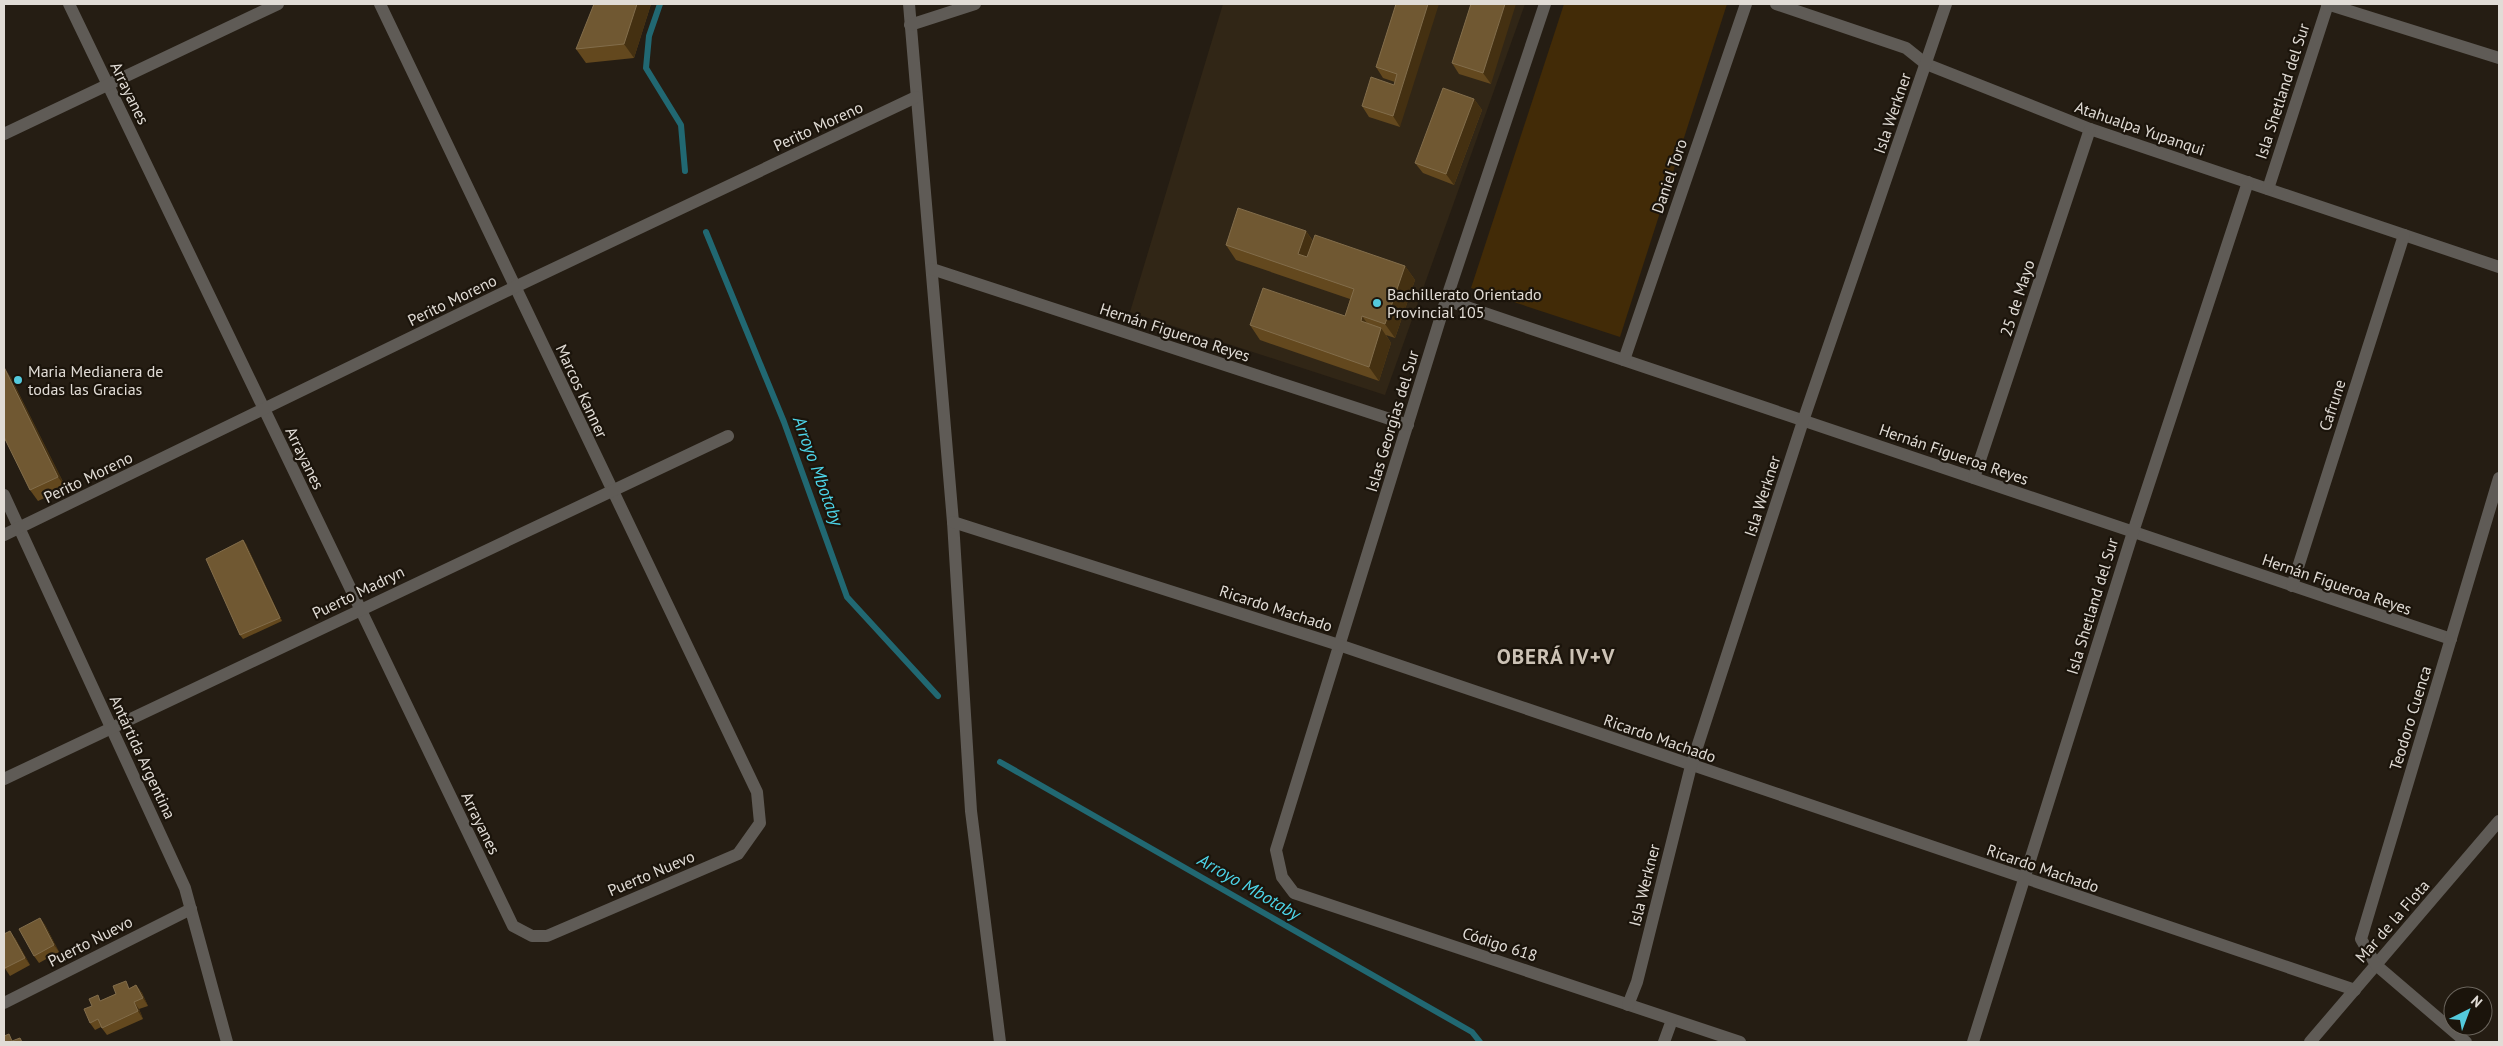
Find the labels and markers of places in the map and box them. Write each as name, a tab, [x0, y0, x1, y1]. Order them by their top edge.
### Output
place label: Bachillerato Orientado Provincial 105	[1387, 284, 1542, 322]
marker: Bachillerato Orientado Provincial 105	[1371, 297, 1383, 309]
place label: Maria Medianera de todas las Gracias	[28, 361, 163, 399]
marker: Maria Medianera de todas las Gracias	[12, 374, 24, 386]

